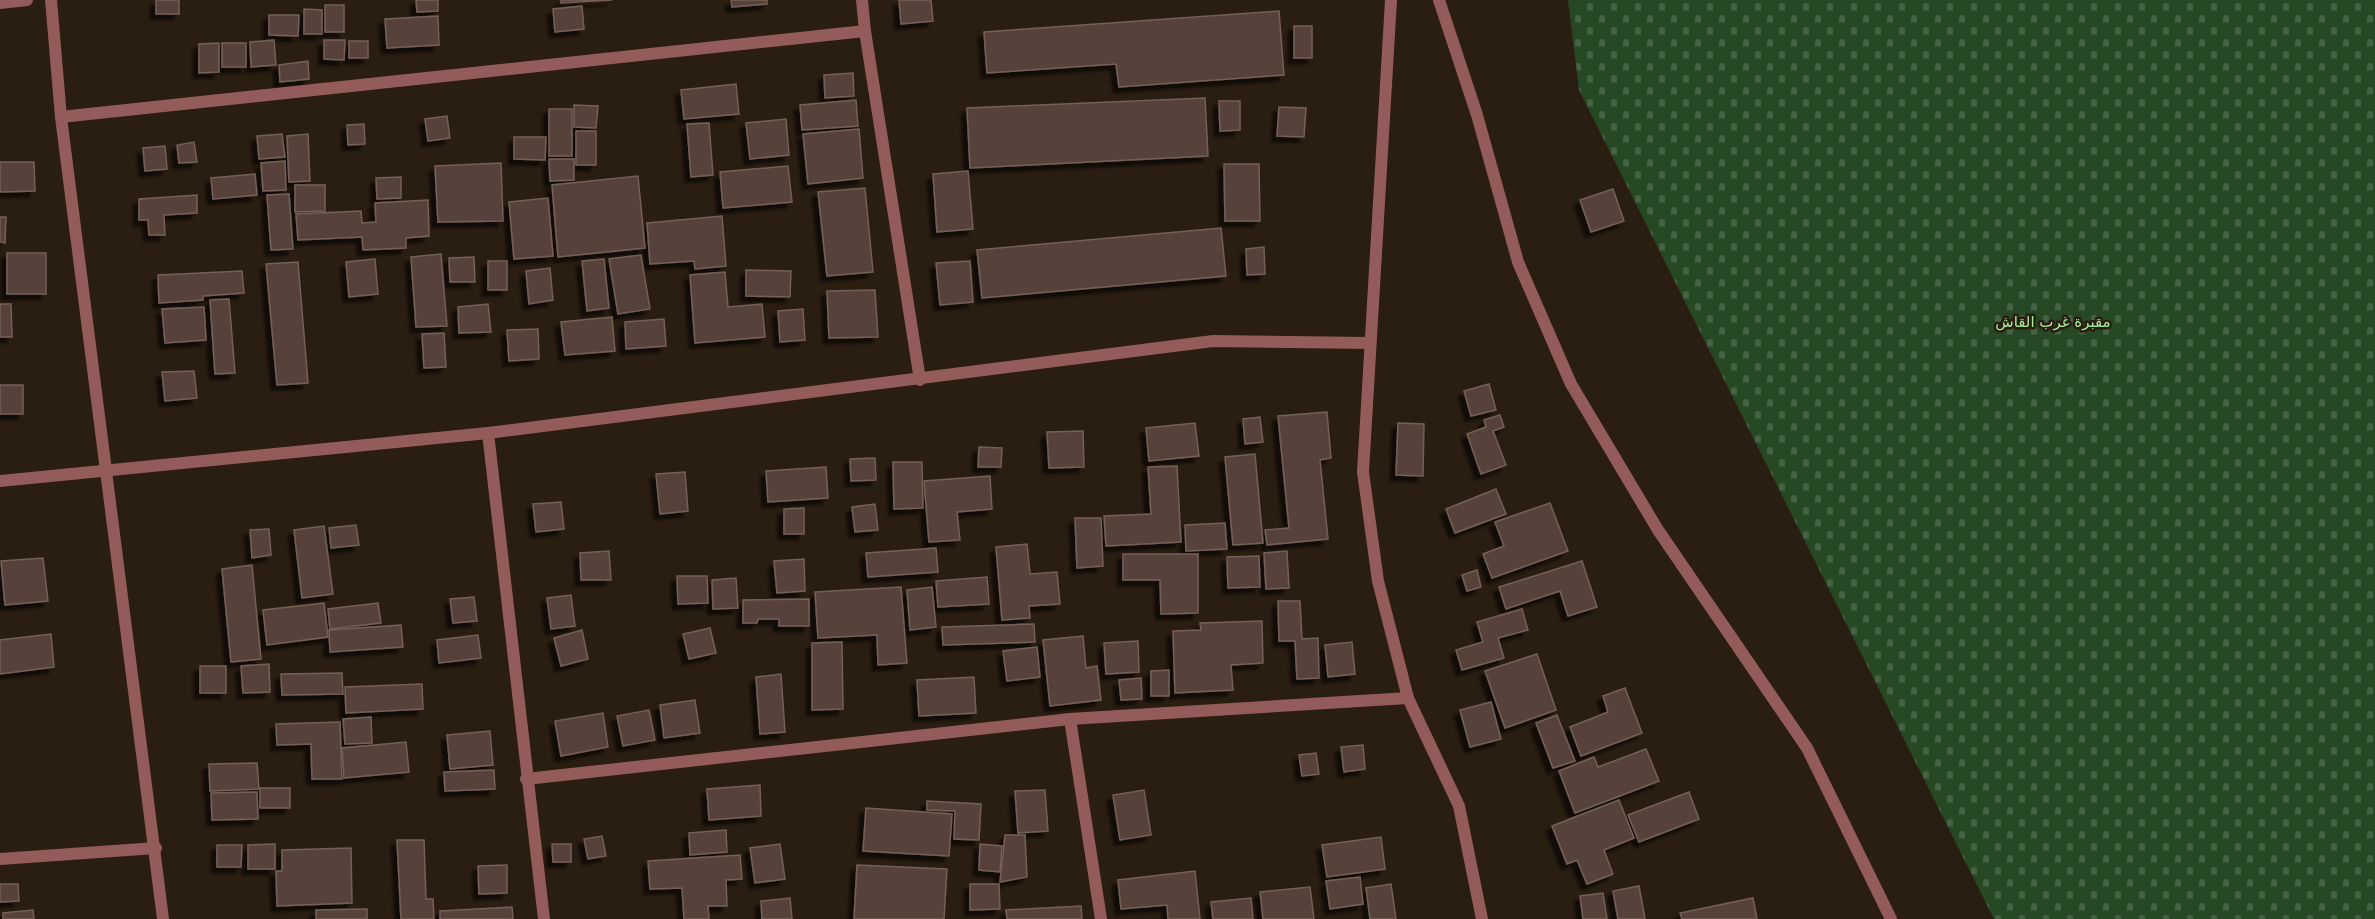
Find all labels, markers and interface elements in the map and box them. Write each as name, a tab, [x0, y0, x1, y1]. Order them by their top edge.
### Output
park label: مقبرة غرب القاش	[1995, 313, 2111, 331]

